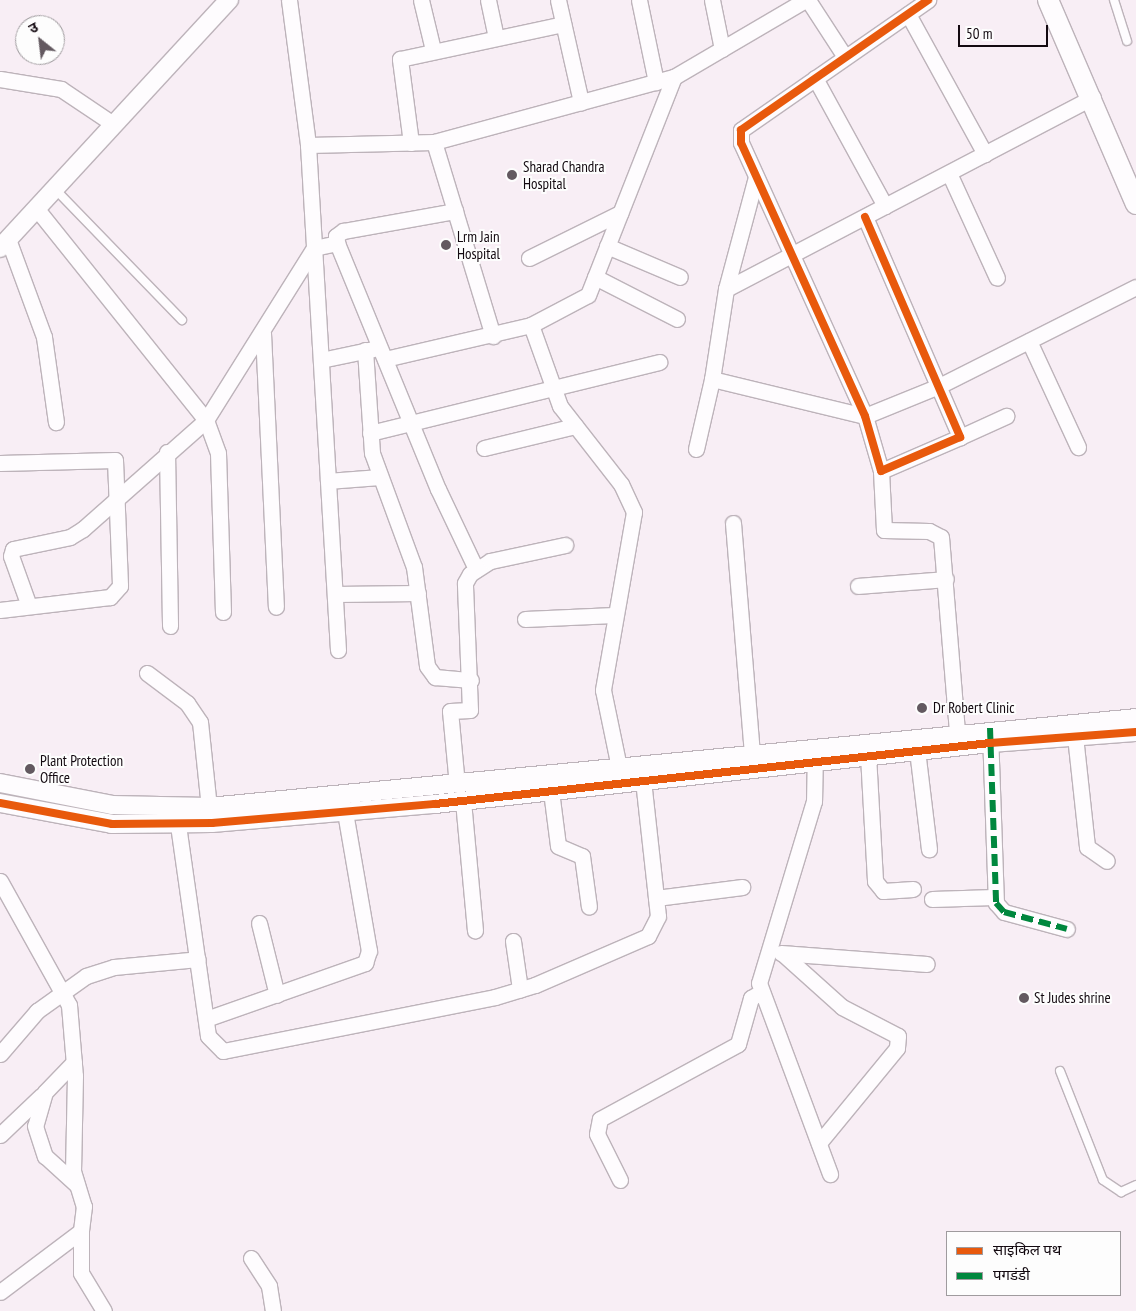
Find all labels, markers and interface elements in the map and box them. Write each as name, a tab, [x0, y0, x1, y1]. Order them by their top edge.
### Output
north arrow	[15, 15, 65, 65]
scale bar	[961, 15, 1051, 47]
text: उ	[25, 18, 41, 38]
text: 50 m	[966, 24, 992, 43]
place label: Sharad Chandra Hospital	[523, 157, 604, 192]
marker: Sharad Chandra Hospital	[505, 168, 519, 182]
place label: Lrm Jain Hospital	[457, 227, 500, 262]
marker: Lrm Jain Hospital	[439, 238, 453, 252]
place label: Dr Robert Clinic	[933, 699, 1015, 717]
marker: Dr Robert Clinic	[915, 701, 929, 715]
place label: Plant Protection Office	[40, 751, 123, 786]
marker: Plant Protection Office	[24, 763, 36, 775]
place label: St Judes shrine	[1034, 989, 1111, 1007]
marker: St Judes shrine	[1018, 992, 1030, 1004]
legend	[946, 1231, 1121, 1296]
text: साइकिल पथ	[993, 1240, 1061, 1259]
text: पगडंडी	[993, 1265, 1030, 1284]

